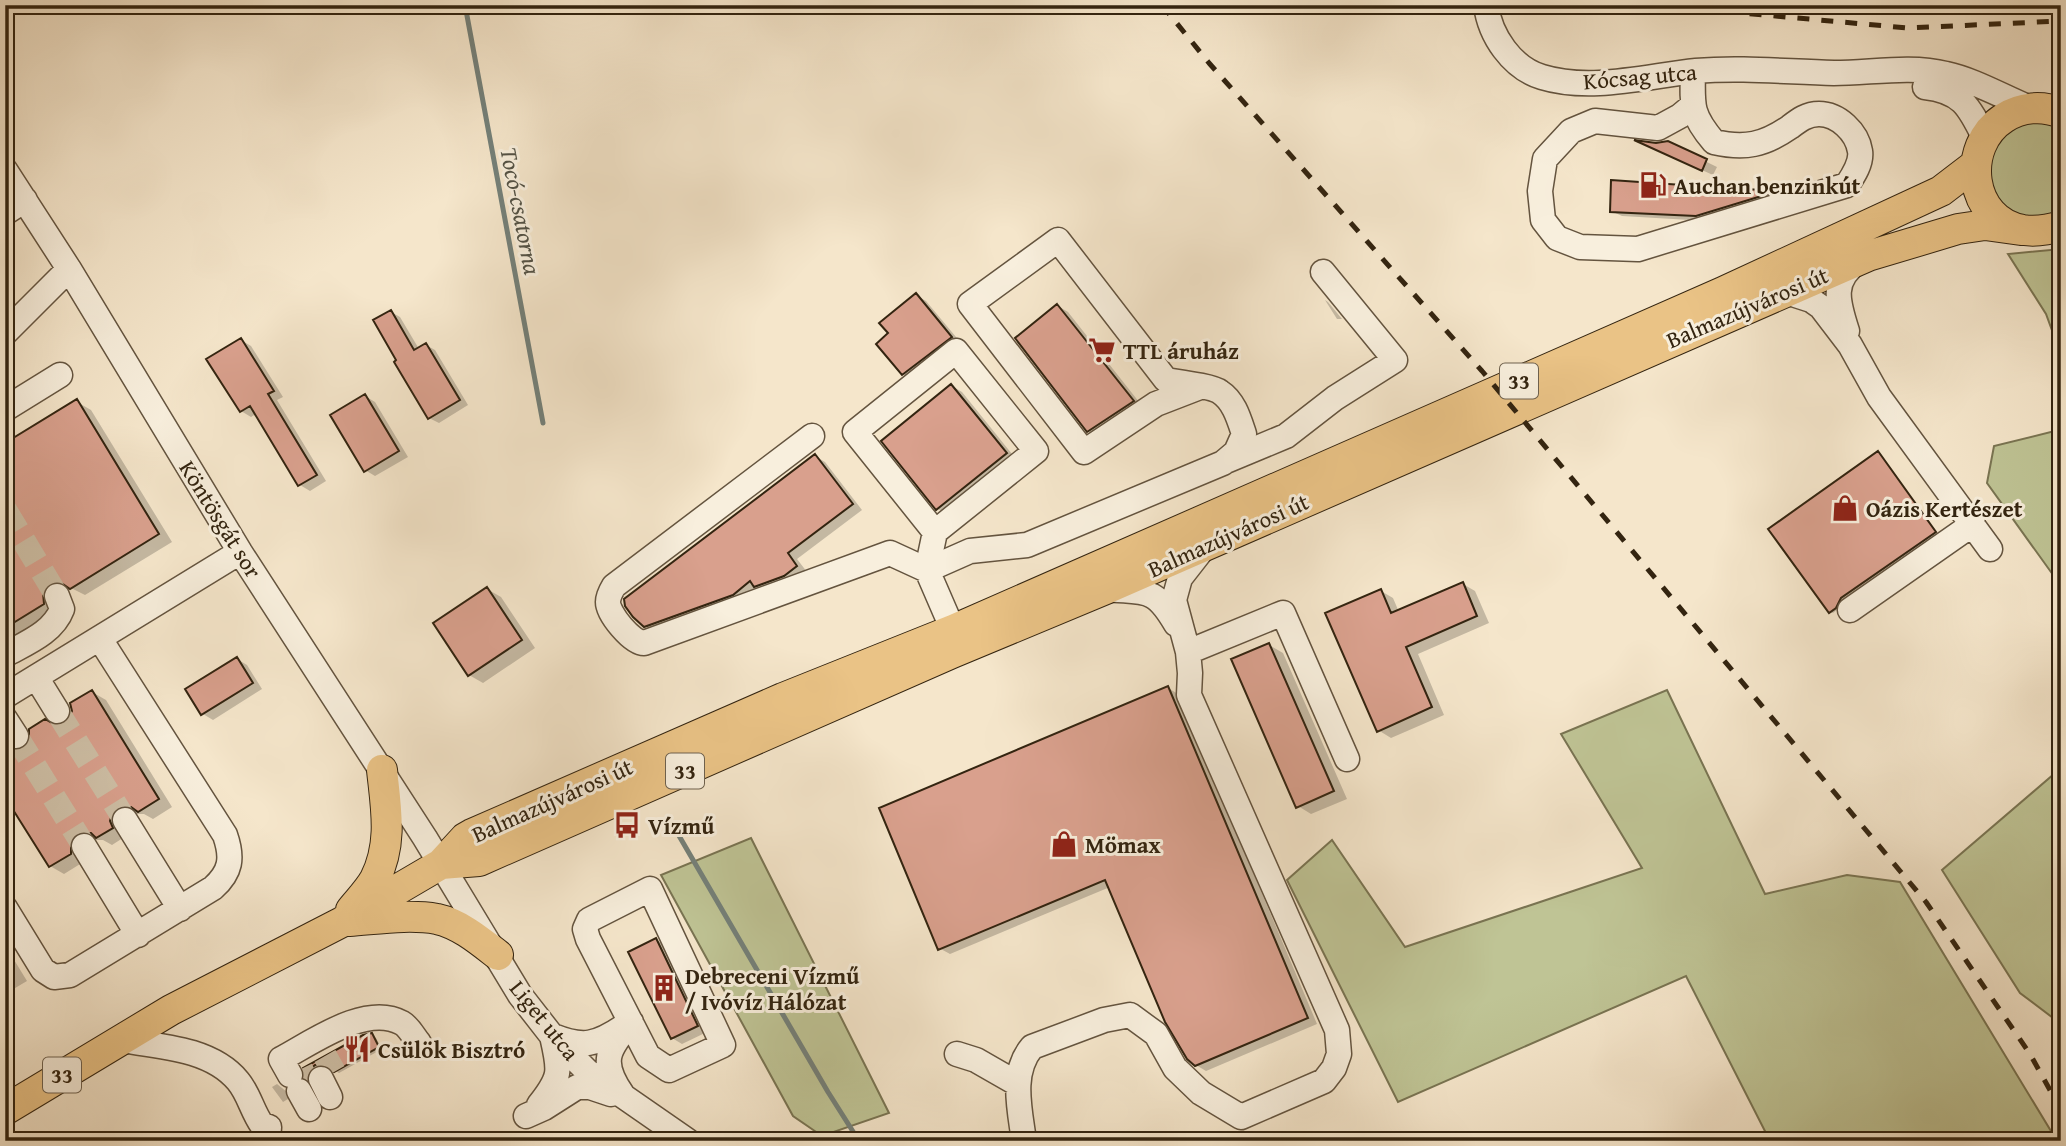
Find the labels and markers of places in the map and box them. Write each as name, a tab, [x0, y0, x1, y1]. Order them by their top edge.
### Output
place label: Auchan benzinkút	[1674, 169, 1861, 202]
fuel station icon: Auchan benzinkút	[1638, 170, 1668, 200]
place label: TTL áruház	[1123, 334, 1239, 367]
supermarket icon: TTL áruház	[1087, 335, 1117, 365]
place label: Oázis Kertészet	[1866, 492, 2023, 525]
shop icon: Oázis Kertészet	[1830, 493, 1860, 523]
place label: Vízmű	[648, 809, 715, 842]
bus stop icon: Vízmű	[612, 810, 642, 840]
place label: Mömax	[1085, 828, 1161, 861]
shop icon: Mömax	[1049, 829, 1079, 859]
place label: Debreceni Vízmű / Ivóvíz Hálózat	[685, 959, 860, 1018]
building icon: Debreceni Vízmű / Ivóvíz Hálózat	[649, 973, 679, 1003]
place label: Csülök Bisztró	[378, 1033, 525, 1066]
restaurant icon: Csülök Bisztró	[342, 1034, 372, 1064]

